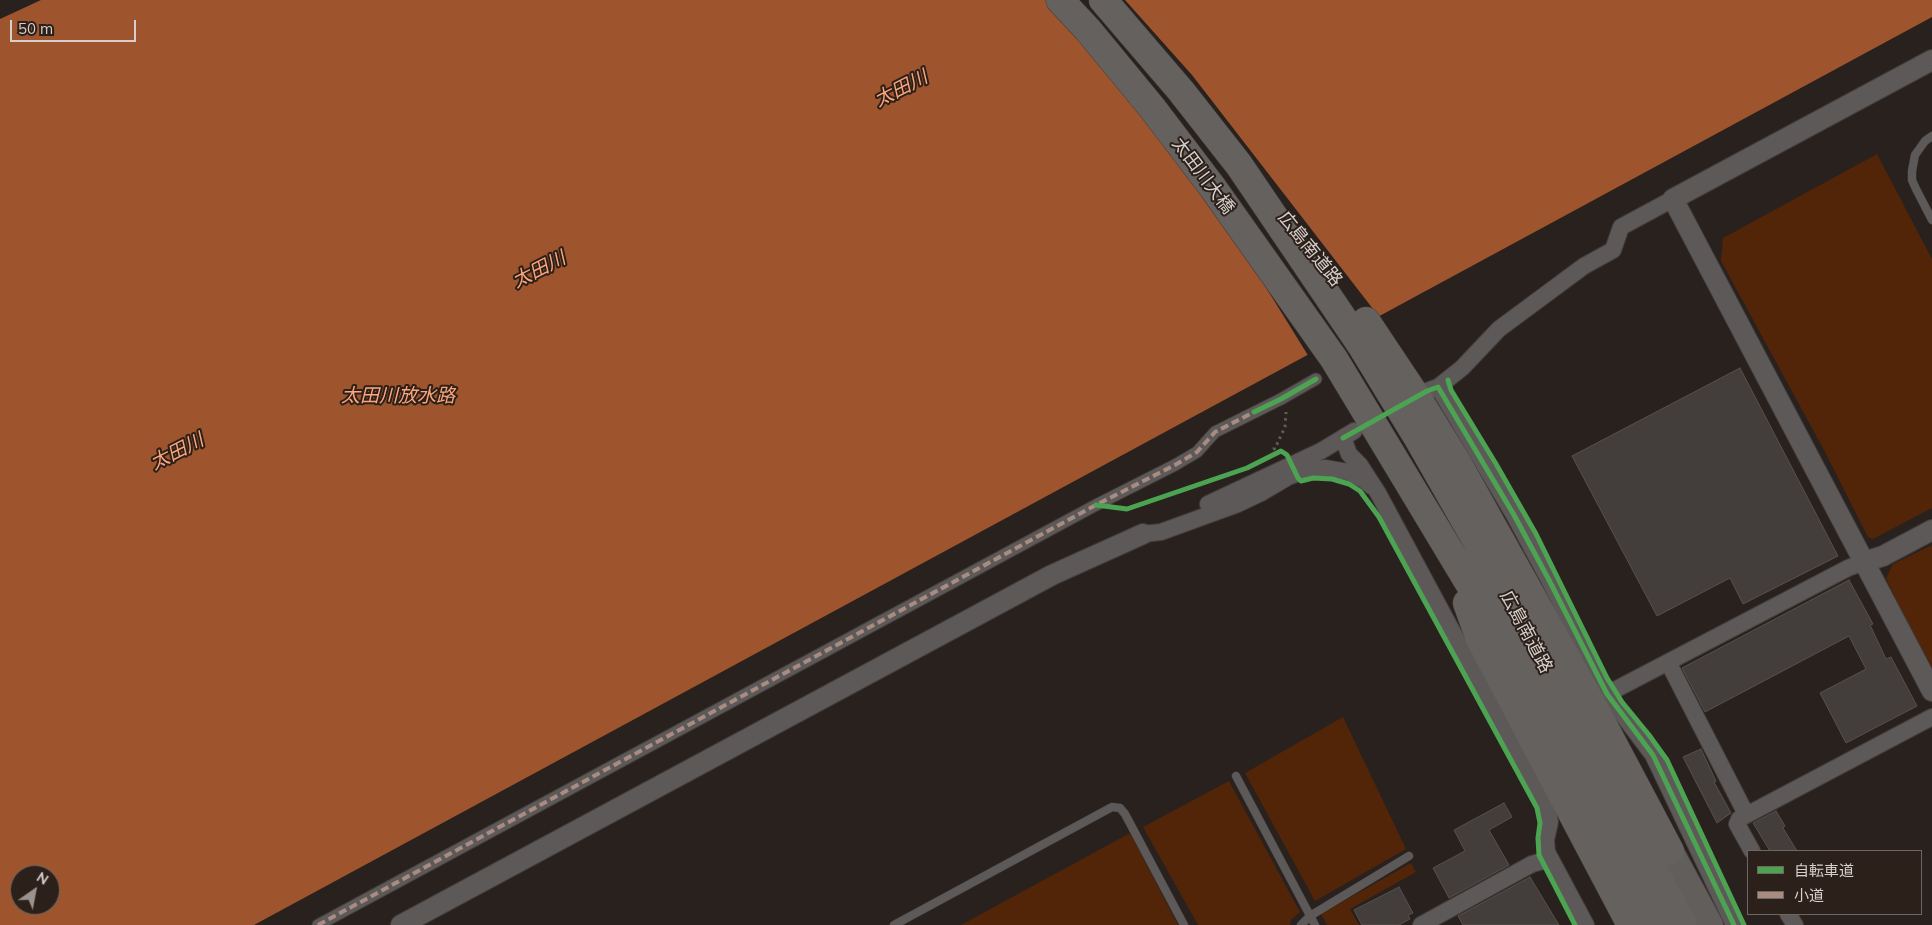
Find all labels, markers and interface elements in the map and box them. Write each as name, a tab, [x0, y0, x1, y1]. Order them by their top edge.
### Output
scale bar	[12, 10, 139, 42]
text: 50 m	[18, 19, 53, 38]
water label: 太田川	[870, 66, 932, 112]
street label: 太田川大橋	[1167, 134, 1239, 218]
street label: 広島南道路	[1273, 207, 1347, 291]
water label: 太田川	[508, 247, 570, 293]
water label: 太田川放水路	[341, 385, 455, 407]
water label: 太田川	[146, 429, 208, 475]
street label: 広島南道路	[1495, 587, 1557, 677]
legend	[1747, 850, 1922, 915]
text: 自転車道	[1794, 861, 1854, 880]
north arrow	[10, 865, 60, 915]
text: N	[33, 868, 52, 889]
text: 小道	[1794, 886, 1824, 905]

